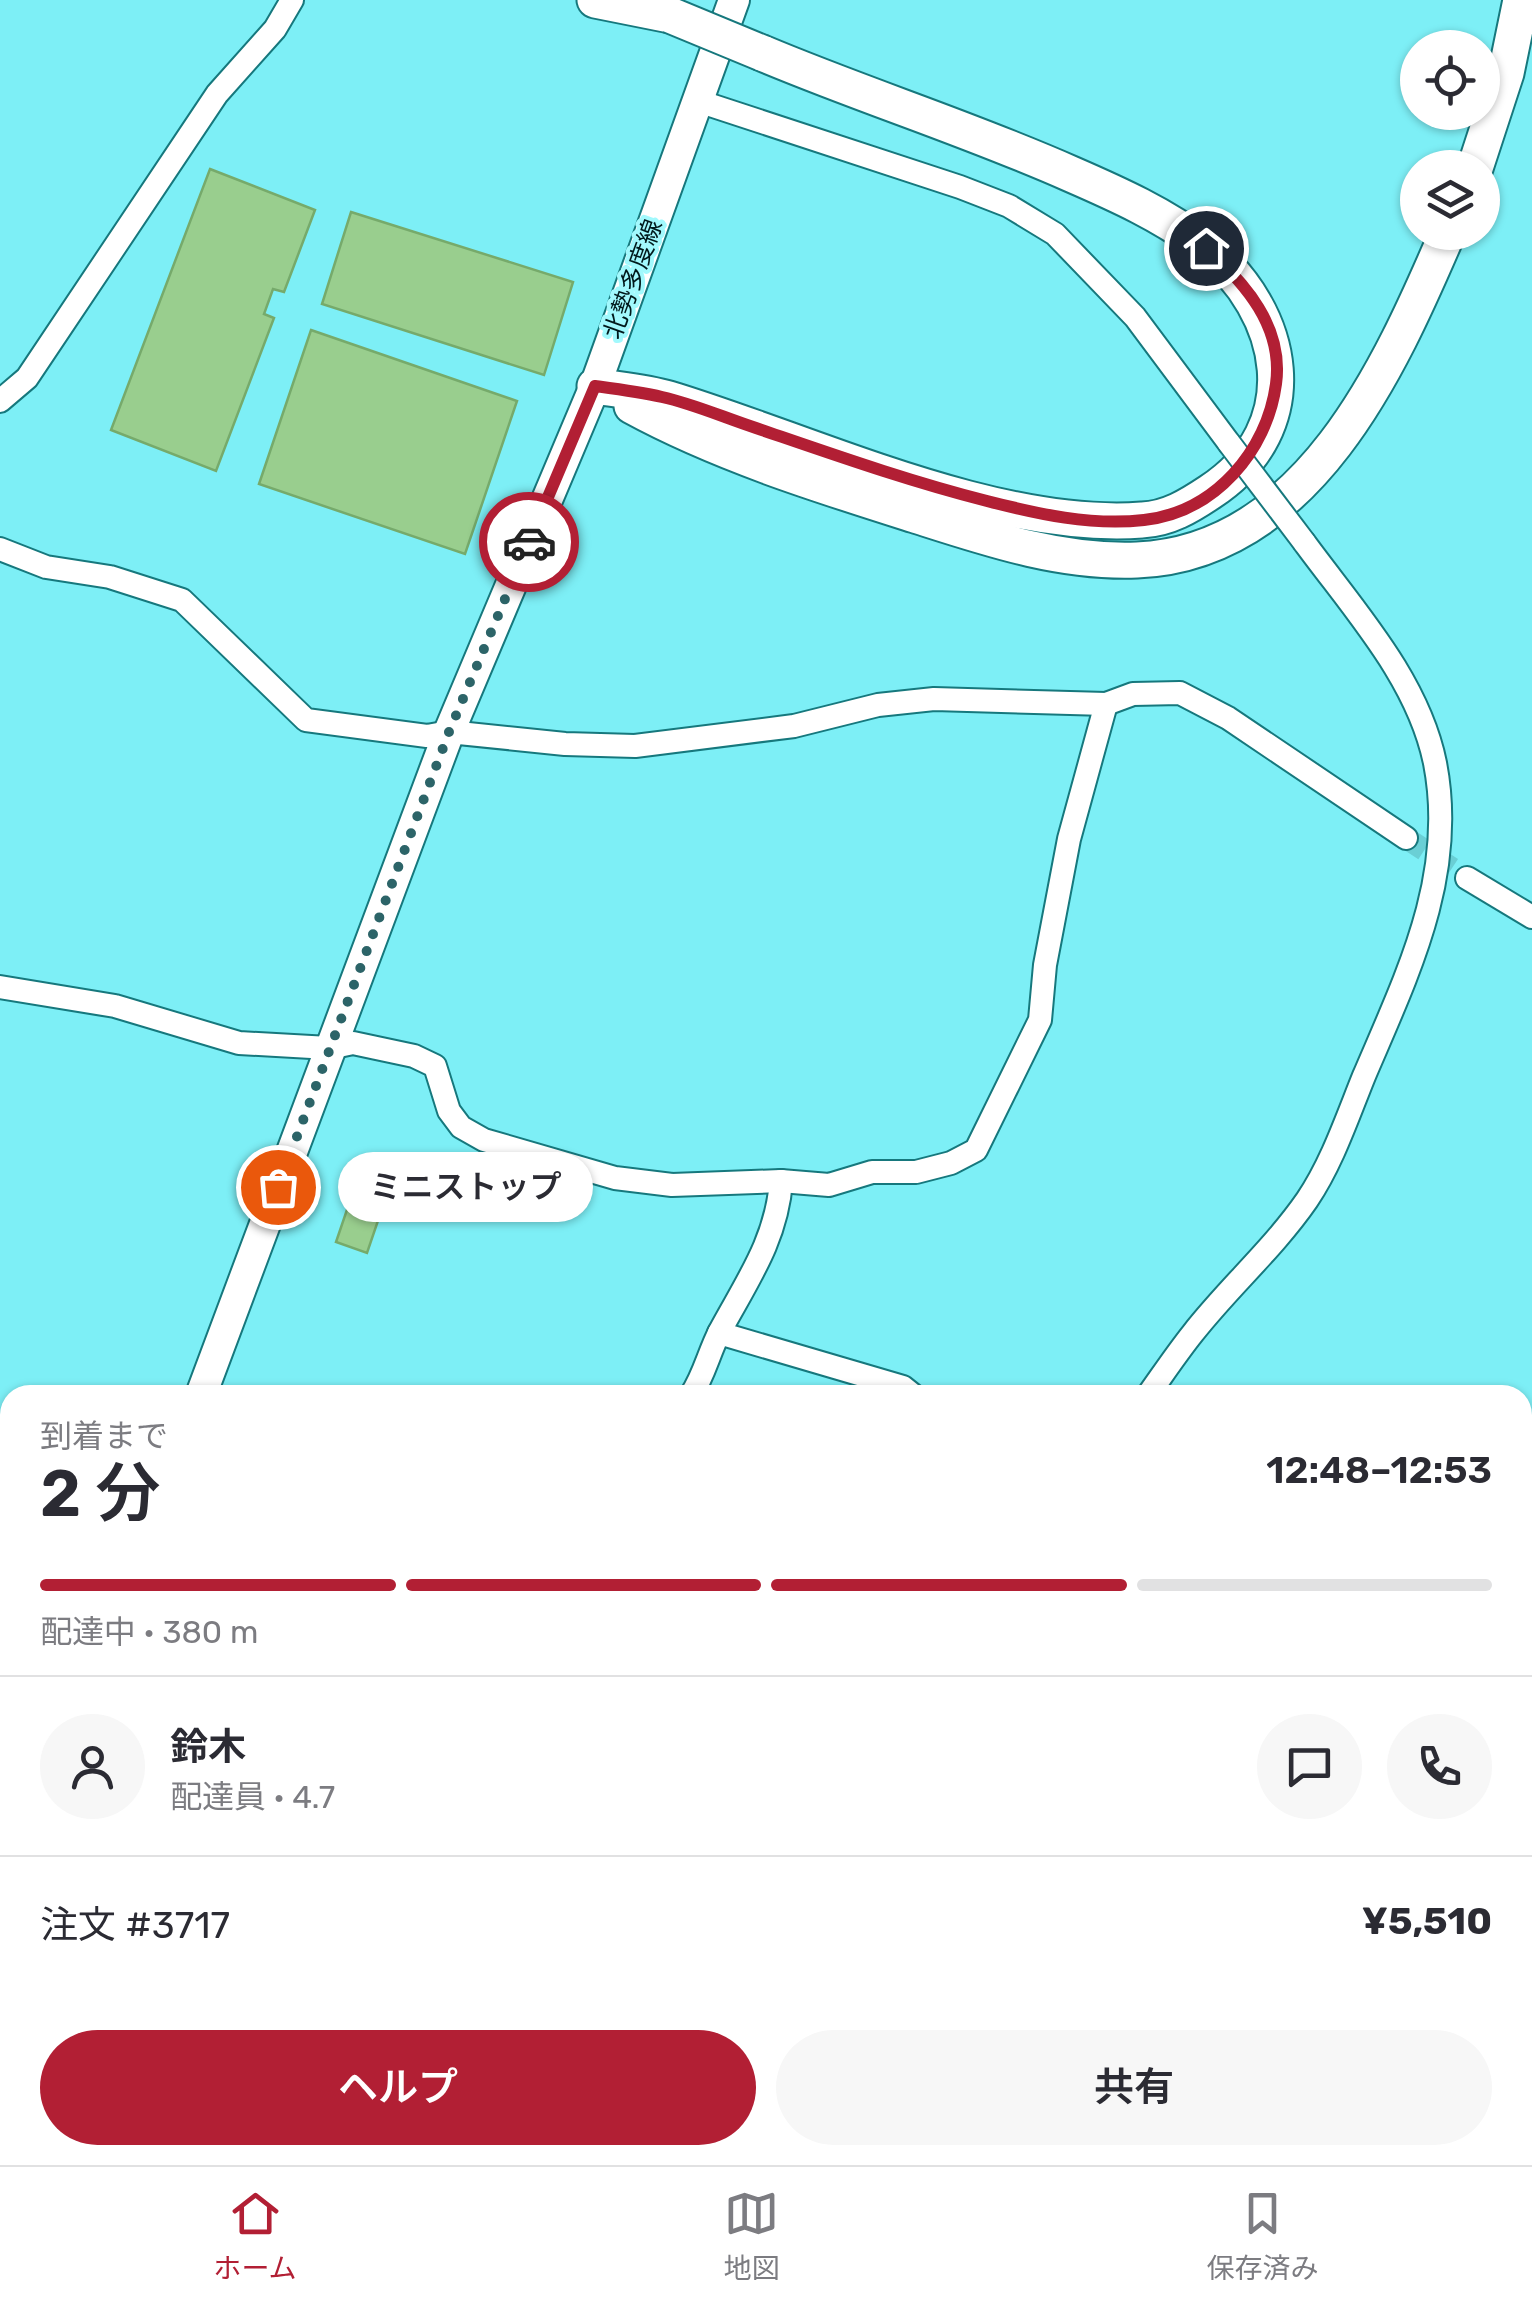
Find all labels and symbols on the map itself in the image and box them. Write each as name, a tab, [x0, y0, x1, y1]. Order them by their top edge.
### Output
pin	[1164, 206, 1249, 291]
street label: 北勢多度線	[598, 215, 668, 343]
courier	[479, 492, 579, 592]
pin	[236, 1145, 321, 1230]
callout: ミニストップ	[338, 1152, 593, 1222]

